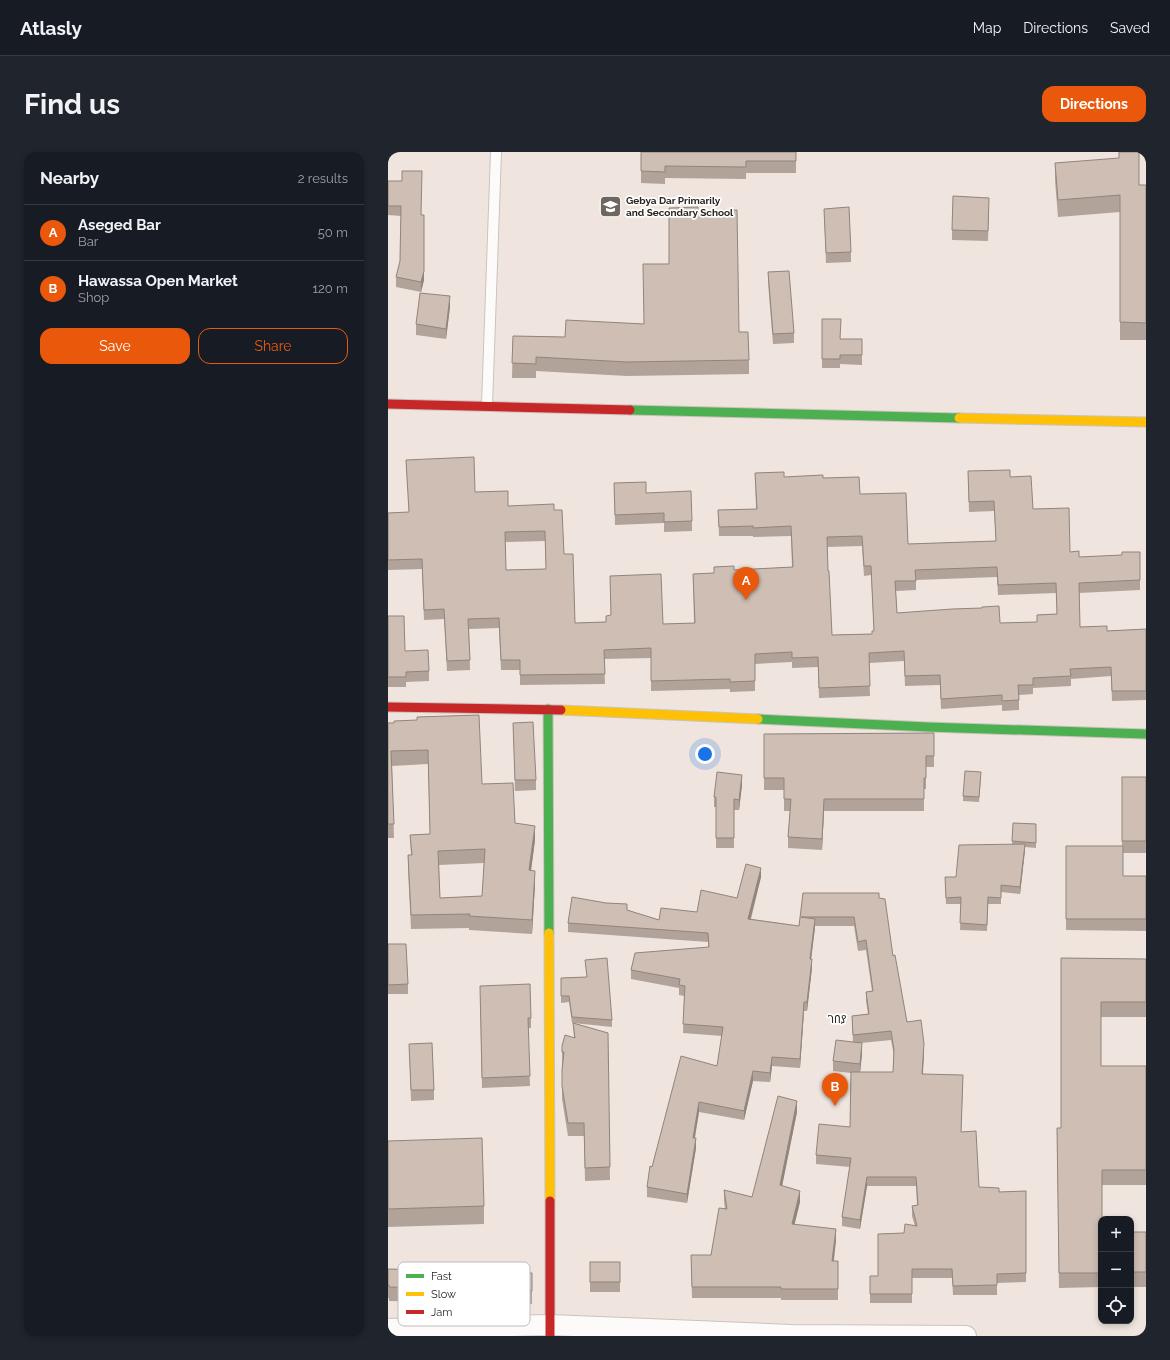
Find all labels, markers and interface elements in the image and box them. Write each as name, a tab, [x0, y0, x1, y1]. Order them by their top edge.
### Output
text: Atlasly	[20, 17, 82, 39]
text: Map	[973, 20, 1001, 36]
text: Directions	[1023, 20, 1088, 36]
text: Saved	[1110, 20, 1150, 36]
button: Directions	[1042, 86, 1146, 122]
text: Find us	[24, 88, 120, 121]
text: Nearby	[40, 168, 99, 188]
text: 2 results	[298, 171, 348, 186]
school or university icon: Gebya Dar Primarily and Secondary School	[597, 193, 623, 219]
place label: Gebya Dar Primarily and Secondary School	[626, 195, 734, 218]
text: Aseged Bar	[78, 216, 161, 234]
text: A	[49, 225, 57, 240]
text: 50 m	[318, 225, 348, 240]
text: Bar	[78, 234, 98, 249]
text: Hawassa Open Market	[78, 272, 238, 290]
text: B	[49, 281, 57, 296]
text: 120 m	[312, 281, 348, 296]
text: Shop	[78, 290, 109, 305]
button: Save	[40, 328, 190, 364]
button: Share	[198, 328, 348, 364]
pin: A	[733, 567, 759, 600]
your location	[695, 744, 715, 764]
district label: ገበያ	[828, 1013, 846, 1026]
pin: B	[822, 1073, 848, 1106]
map controls	[1098, 1216, 1134, 1324]
button: +	[1098, 1216, 1134, 1252]
button: −	[1098, 1252, 1134, 1288]
legend	[398, 1262, 530, 1326]
text: Fast	[431, 1270, 452, 1283]
text: Slow	[431, 1288, 456, 1301]
button: locate	[1098, 1288, 1134, 1324]
text: Jam	[431, 1306, 452, 1319]

